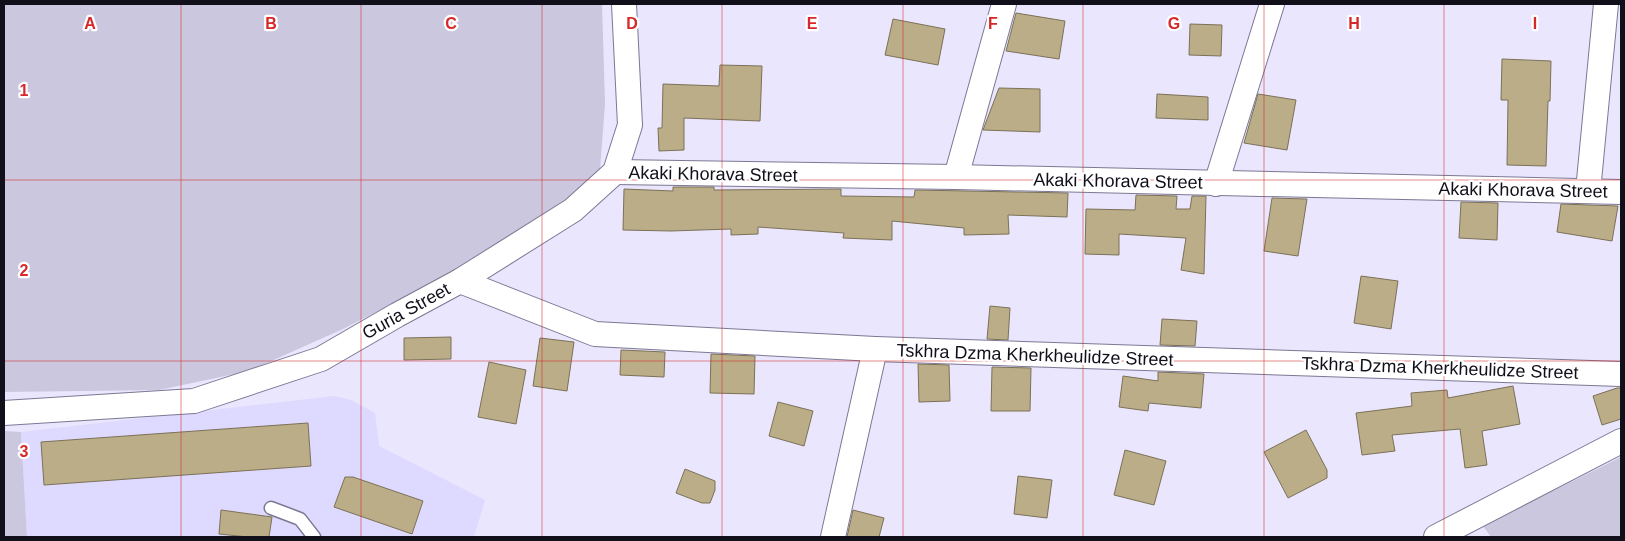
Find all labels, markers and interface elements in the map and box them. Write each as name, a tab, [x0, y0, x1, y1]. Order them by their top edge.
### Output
text: A	[84, 15, 96, 32]
text: B	[265, 15, 277, 32]
text: C	[445, 15, 457, 32]
text: D	[626, 15, 638, 32]
text: E	[807, 15, 818, 32]
text: F	[988, 15, 998, 32]
text: G	[1168, 15, 1180, 32]
text: H	[1348, 15, 1360, 32]
text: I	[1533, 15, 1537, 32]
text: 1	[20, 82, 29, 99]
street label: Akaki Khorava Street	[628, 163, 798, 185]
street label: Akaki Khorava Street	[1033, 170, 1203, 192]
street label: Akaki Khorava Street	[1438, 179, 1608, 201]
text: 2	[20, 262, 29, 279]
street label: Guria Street	[359, 279, 453, 343]
street label: Tskhra Dzma Kherkheulidze Street	[896, 340, 1174, 370]
street label: Tskhra Dzma Kherkheulidze Street	[1301, 353, 1579, 383]
text: 3	[20, 443, 29, 460]

